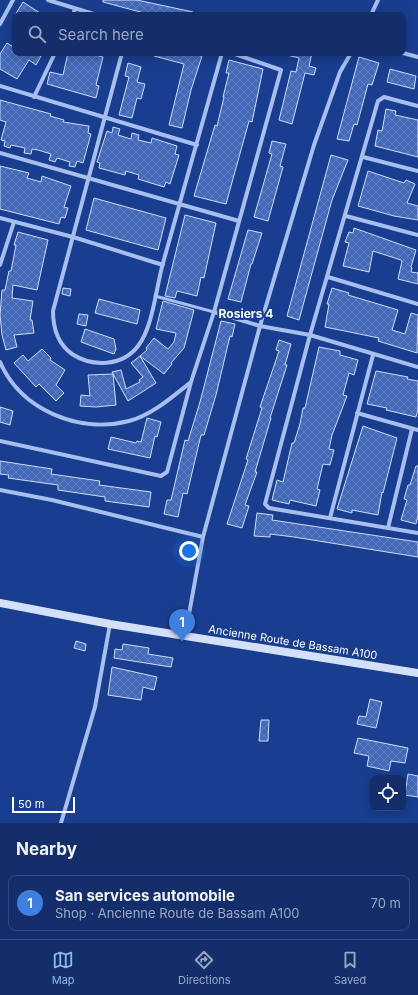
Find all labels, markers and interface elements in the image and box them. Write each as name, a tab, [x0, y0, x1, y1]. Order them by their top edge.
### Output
search box	[12, 12, 406, 56]
icon: search	[26, 23, 48, 45]
text: Search here	[58, 25, 144, 44]
district label: Rosiers 4	[219, 306, 273, 321]
your location	[179, 541, 199, 561]
pin: 1	[169, 609, 195, 642]
street label: Ancienne Route de Bassam A100	[208, 622, 378, 662]
map controls	[370, 775, 406, 811]
button: locate	[370, 775, 406, 811]
scale bar	[12, 795, 75, 814]
text: 50 m	[18, 797, 44, 811]
text: Nearby	[16, 839, 77, 859]
text: San services automobile	[55, 886, 235, 905]
text: 1	[27, 895, 33, 911]
text: 70 m	[371, 895, 401, 911]
text: Shop · Ancienne Route de Bassam A100	[55, 905, 300, 921]
tab: Map	[52, 949, 75, 987]
tab: Directions	[178, 949, 231, 987]
tab: Saved	[334, 949, 366, 987]

